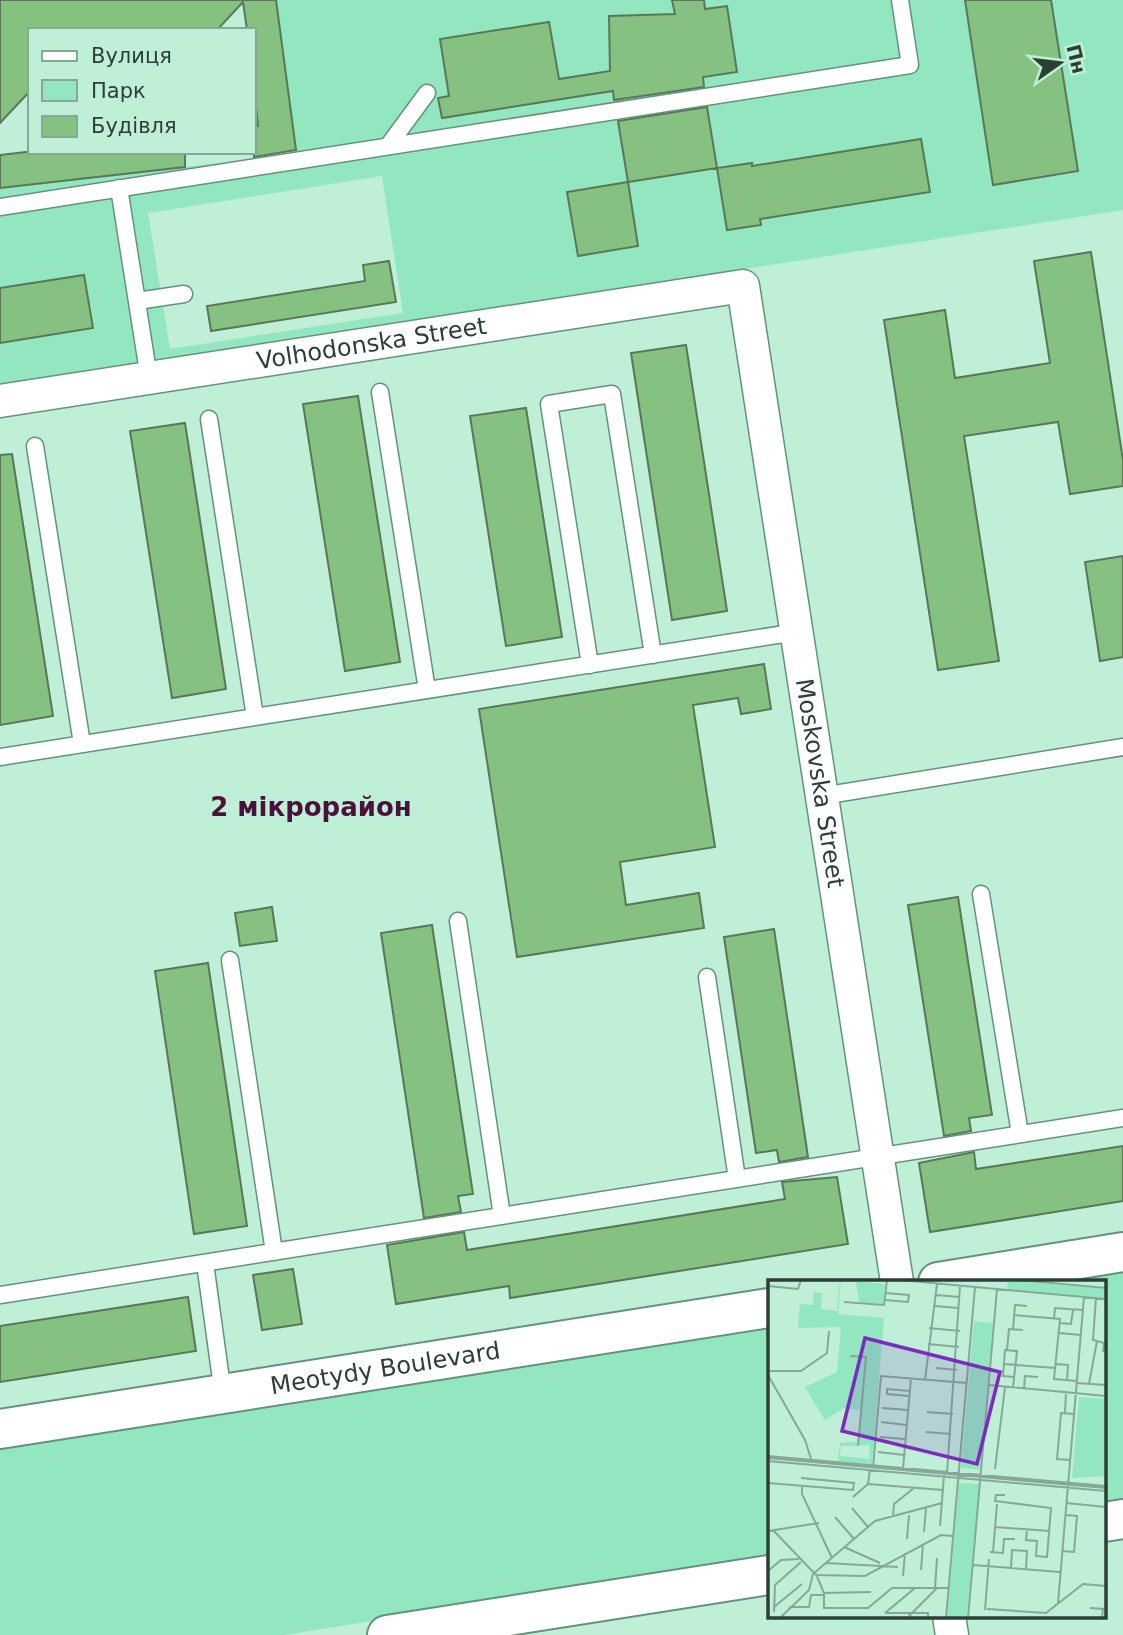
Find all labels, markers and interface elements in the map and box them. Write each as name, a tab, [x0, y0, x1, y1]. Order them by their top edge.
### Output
legend	[28, 28, 256, 154]
north arrow	[1025, 28, 1095, 98]
text: Пн	[1062, 42, 1091, 76]
text: Вулиця	[91, 44, 172, 68]
text: Парк	[91, 79, 146, 103]
text: Будівля	[91, 114, 177, 138]
street label: Volhodonska Street	[255, 312, 488, 375]
street label: Moskovska Street	[790, 677, 850, 890]
district label: 2 мікрорайон	[210, 792, 412, 822]
inset map	[768, 1280, 1106, 1618]
street label: Meotydy Boulevard	[268, 1336, 502, 1400]

